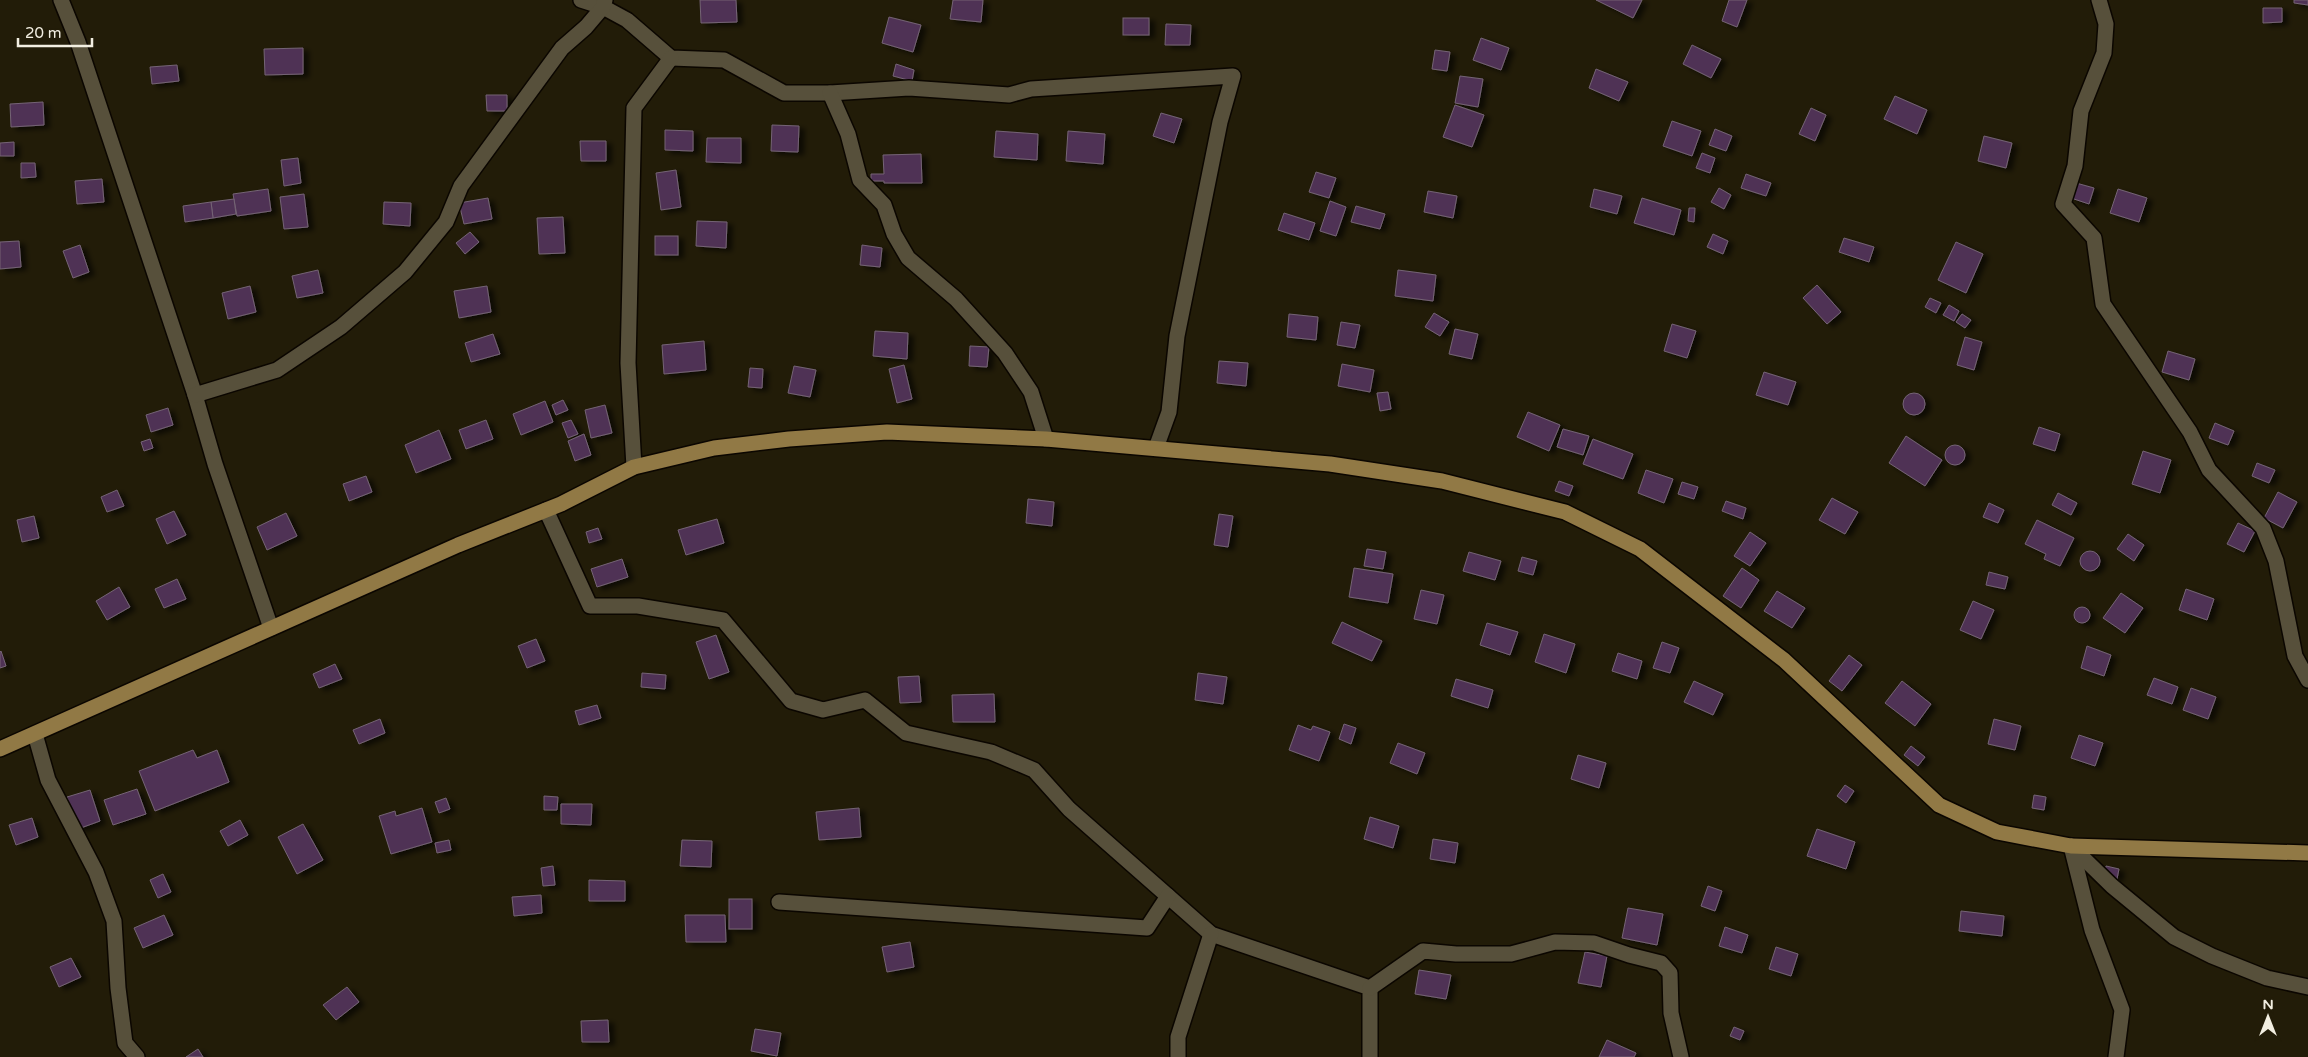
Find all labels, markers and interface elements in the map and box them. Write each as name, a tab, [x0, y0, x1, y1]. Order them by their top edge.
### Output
scale bar	[18, 15, 91, 47]
text: 20 m	[25, 24, 62, 42]
north arrow	[2243, 992, 2293, 1042]
text: N	[2262, 996, 2274, 1013]

